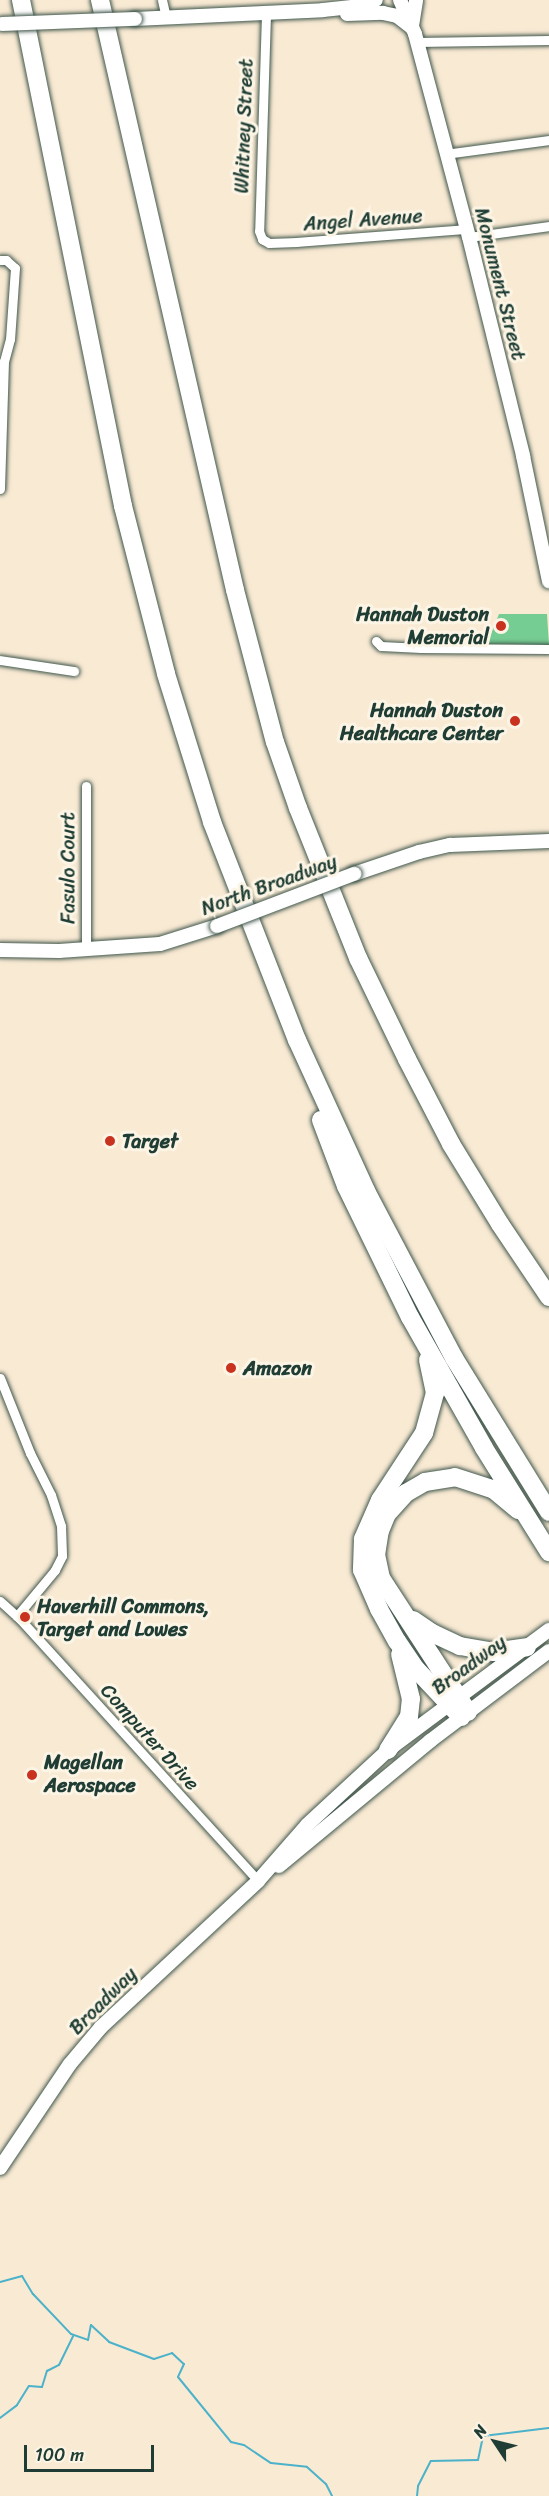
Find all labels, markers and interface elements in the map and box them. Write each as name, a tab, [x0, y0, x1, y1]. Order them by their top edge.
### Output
street label: Whitney Street	[230, 58, 258, 194]
street label: Angel Avenue	[303, 204, 423, 236]
street label: Monument Street	[469, 205, 531, 363]
place label: Hannah Duston Memorial	[356, 602, 489, 649]
marker: Hannah Duston Memorial	[494, 619, 508, 633]
place label: Hannah Duston Healthcare Center	[339, 698, 503, 745]
marker: Hannah Duston Healthcare Center	[508, 714, 522, 728]
street label: Fasulo Court	[56, 812, 80, 924]
street label: North Broadway	[198, 849, 340, 921]
place label: Target	[122, 1129, 178, 1153]
marker: Target	[103, 1134, 117, 1148]
place label: Amazon	[243, 1356, 312, 1380]
marker: Amazon	[224, 1361, 238, 1375]
place label: Haverhill Commons, Target and Lowes	[37, 1594, 211, 1641]
marker: Haverhill Commons, Target and Lowes	[18, 1610, 32, 1624]
street label: Broadway	[427, 1630, 511, 1700]
street label: Computer Drive	[96, 1679, 204, 1795]
place label: Magellan Aerospace	[44, 1751, 136, 1798]
marker: Magellan Aerospace	[25, 1768, 39, 1782]
street label: Broadway	[64, 1962, 142, 2040]
north arrow	[465, 2412, 525, 2472]
text: N	[465, 2419, 495, 2444]
scale bar	[27, 2433, 158, 2471]
text: 100 m	[35, 2439, 84, 2471]

